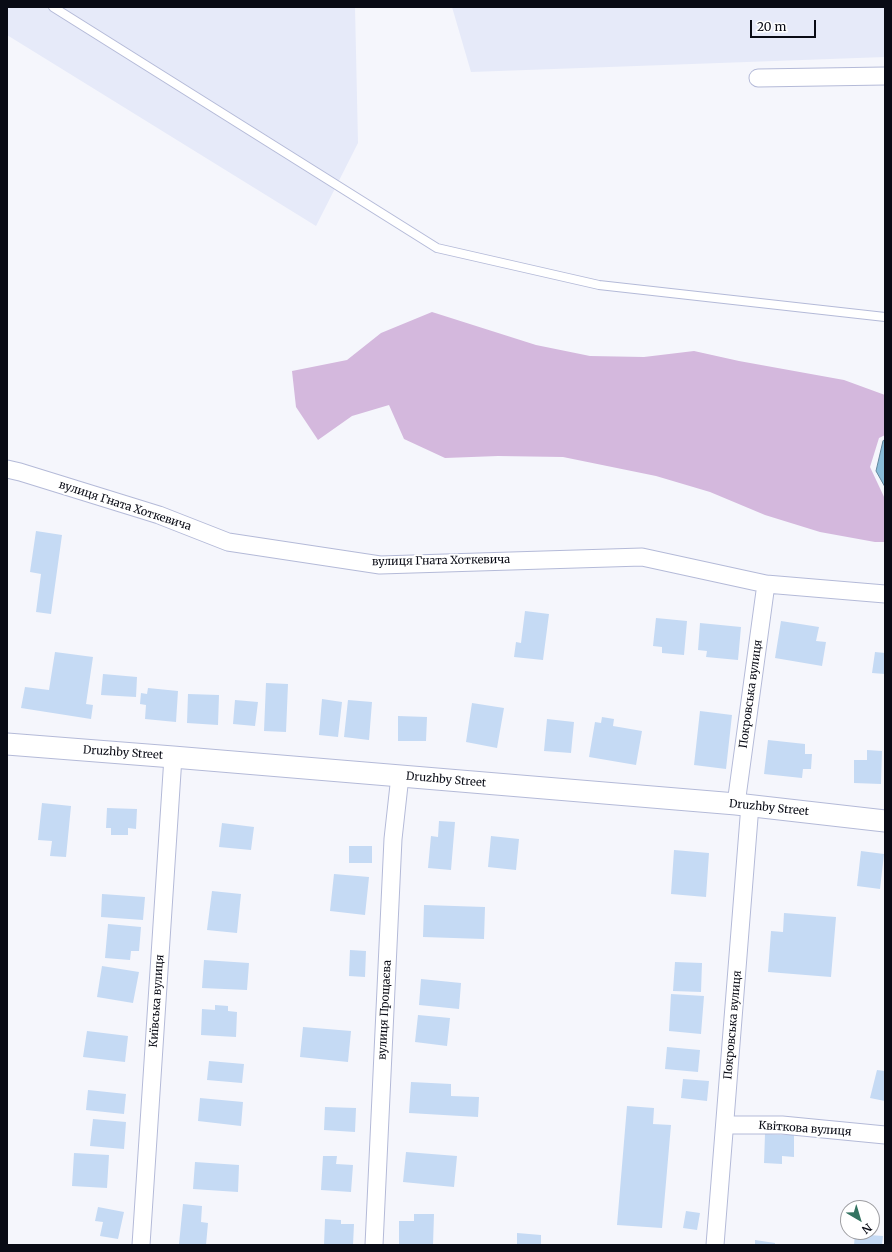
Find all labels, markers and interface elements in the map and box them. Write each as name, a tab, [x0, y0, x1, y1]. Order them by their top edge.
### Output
scale bar	[752, 12, 818, 38]
text: 20 m	[757, 19, 786, 34]
street label: вулиця Гната Хоткевича	[57, 478, 193, 534]
street label: вулиця Гната Хоткевича	[372, 553, 510, 569]
street label: Покровська вулиця	[737, 639, 765, 749]
street label: Druzhby Street	[83, 744, 163, 762]
street label: Druzhby Street	[405, 770, 487, 790]
street label: Druzhby Street	[728, 797, 810, 819]
street label: Київська вулиця	[147, 954, 167, 1048]
street label: вулиця Прощаєва	[376, 960, 394, 1060]
street label: Покровська вулиця	[722, 970, 744, 1080]
street label: Квіткова вулиця	[758, 1119, 852, 1139]
north arrow	[840, 1200, 880, 1240]
text: N	[859, 1220, 875, 1237]

